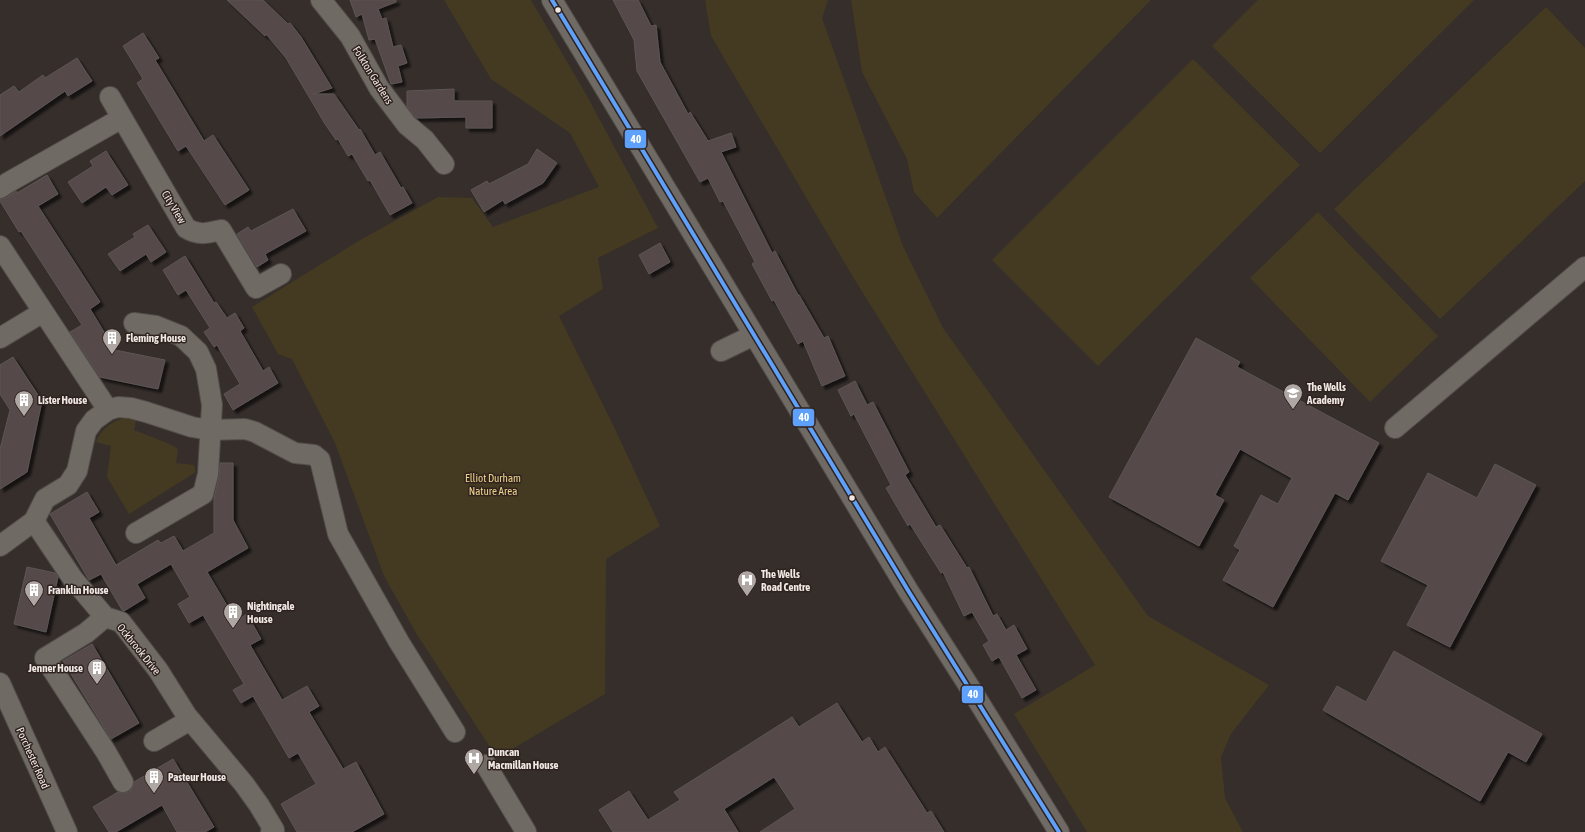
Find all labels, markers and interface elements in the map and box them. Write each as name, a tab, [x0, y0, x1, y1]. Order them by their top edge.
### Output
unlabelled marker	[553, 5, 563, 15]
street label: Folkton Gardens	[350, 44, 396, 106]
line badge: 40	[624, 129, 647, 149]
text: 40	[630, 133, 641, 145]
street label: City View	[160, 188, 189, 226]
building icon: Fleming House	[101, 327, 123, 355]
place label: Fleming House	[126, 332, 186, 344]
place label: The Wells Academy	[1306, 381, 1346, 406]
school or university icon: The Wells Academy	[1282, 382, 1304, 410]
building icon: Lister House	[13, 389, 35, 417]
place label: Lister House	[38, 394, 87, 406]
line badge: 40	[792, 408, 815, 427]
text: 40	[798, 411, 809, 423]
park label: Elliot Durham Nature Area	[465, 472, 521, 497]
unlabelled marker	[847, 493, 857, 503]
place label: The Wells Road Centre	[761, 568, 810, 593]
hospital icon: The Wells Road Centre	[736, 569, 758, 597]
building icon: Franklin House	[23, 579, 45, 607]
place label: Franklin House	[48, 584, 109, 596]
place label: Nightingale House	[247, 600, 295, 625]
building icon: Nightingale House	[222, 601, 244, 629]
street label: Ockbrook Drive	[115, 621, 163, 677]
building icon: Jenner House	[86, 657, 108, 685]
place label: Jenner House	[27, 662, 83, 674]
line badge: 40	[961, 685, 984, 704]
text: 40	[967, 688, 978, 700]
street label: Porchester Road	[14, 726, 52, 790]
place label: Duncan Macmillan House	[488, 746, 559, 771]
hospital icon: Duncan Macmillan House	[463, 747, 485, 775]
building icon: Pasteur House	[143, 766, 165, 794]
place label: Pasteur House	[168, 771, 226, 783]

